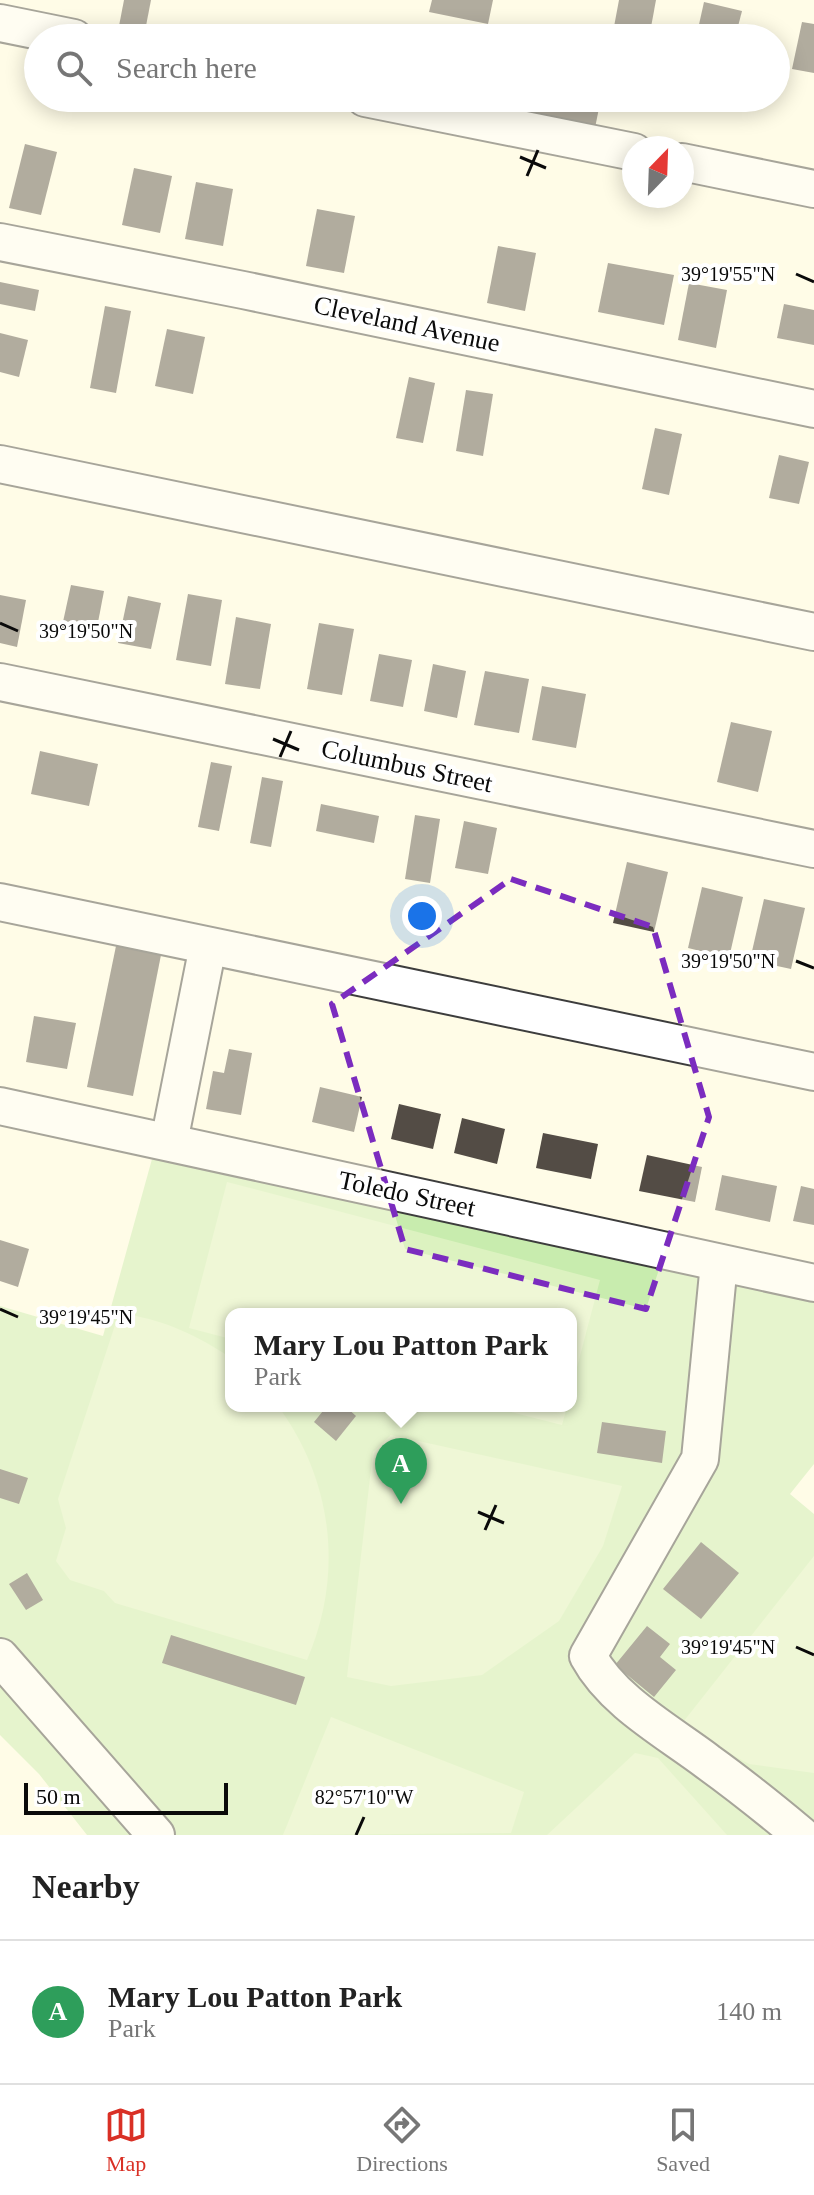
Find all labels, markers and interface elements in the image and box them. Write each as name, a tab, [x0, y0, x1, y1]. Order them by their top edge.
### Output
search box	[24, 24, 790, 112]
icon: search	[52, 46, 96, 90]
text: Search here	[116, 51, 257, 84]
north arrow	[622, 136, 694, 208]
text: 39°19'55"N	[681, 263, 775, 285]
street label: Cleveland Avenue	[311, 290, 503, 358]
text: 39°19'50"N	[39, 620, 133, 642]
street label: Columbus Street	[319, 734, 496, 798]
your location	[402, 896, 442, 936]
text: 39°19'50"N	[681, 950, 775, 972]
street label: Toledo Street	[336, 1165, 479, 1223]
text: 39°19'45"N	[39, 1306, 133, 1328]
popup	[225, 1308, 577, 1412]
text: Mary Lou Patton Park	[254, 1328, 548, 1361]
text: Park	[254, 1362, 302, 1391]
pin: A	[375, 1438, 427, 1504]
text: 39°19'45"N	[681, 1636, 775, 1658]
scale bar	[24, 1779, 228, 1815]
text: 50 m	[36, 1784, 81, 1809]
text: 82°57'10"W	[315, 1786, 413, 1808]
text: Nearby	[32, 1868, 140, 1905]
text: Mary Lou Patton Park	[108, 1980, 402, 2013]
text: A	[49, 1997, 67, 2026]
text: 140 m	[716, 1997, 782, 2026]
text: Park	[108, 2014, 156, 2043]
tab: Map	[104, 2103, 148, 2177]
tab: Directions	[356, 2103, 448, 2177]
tab: Saved	[656, 2103, 710, 2177]

